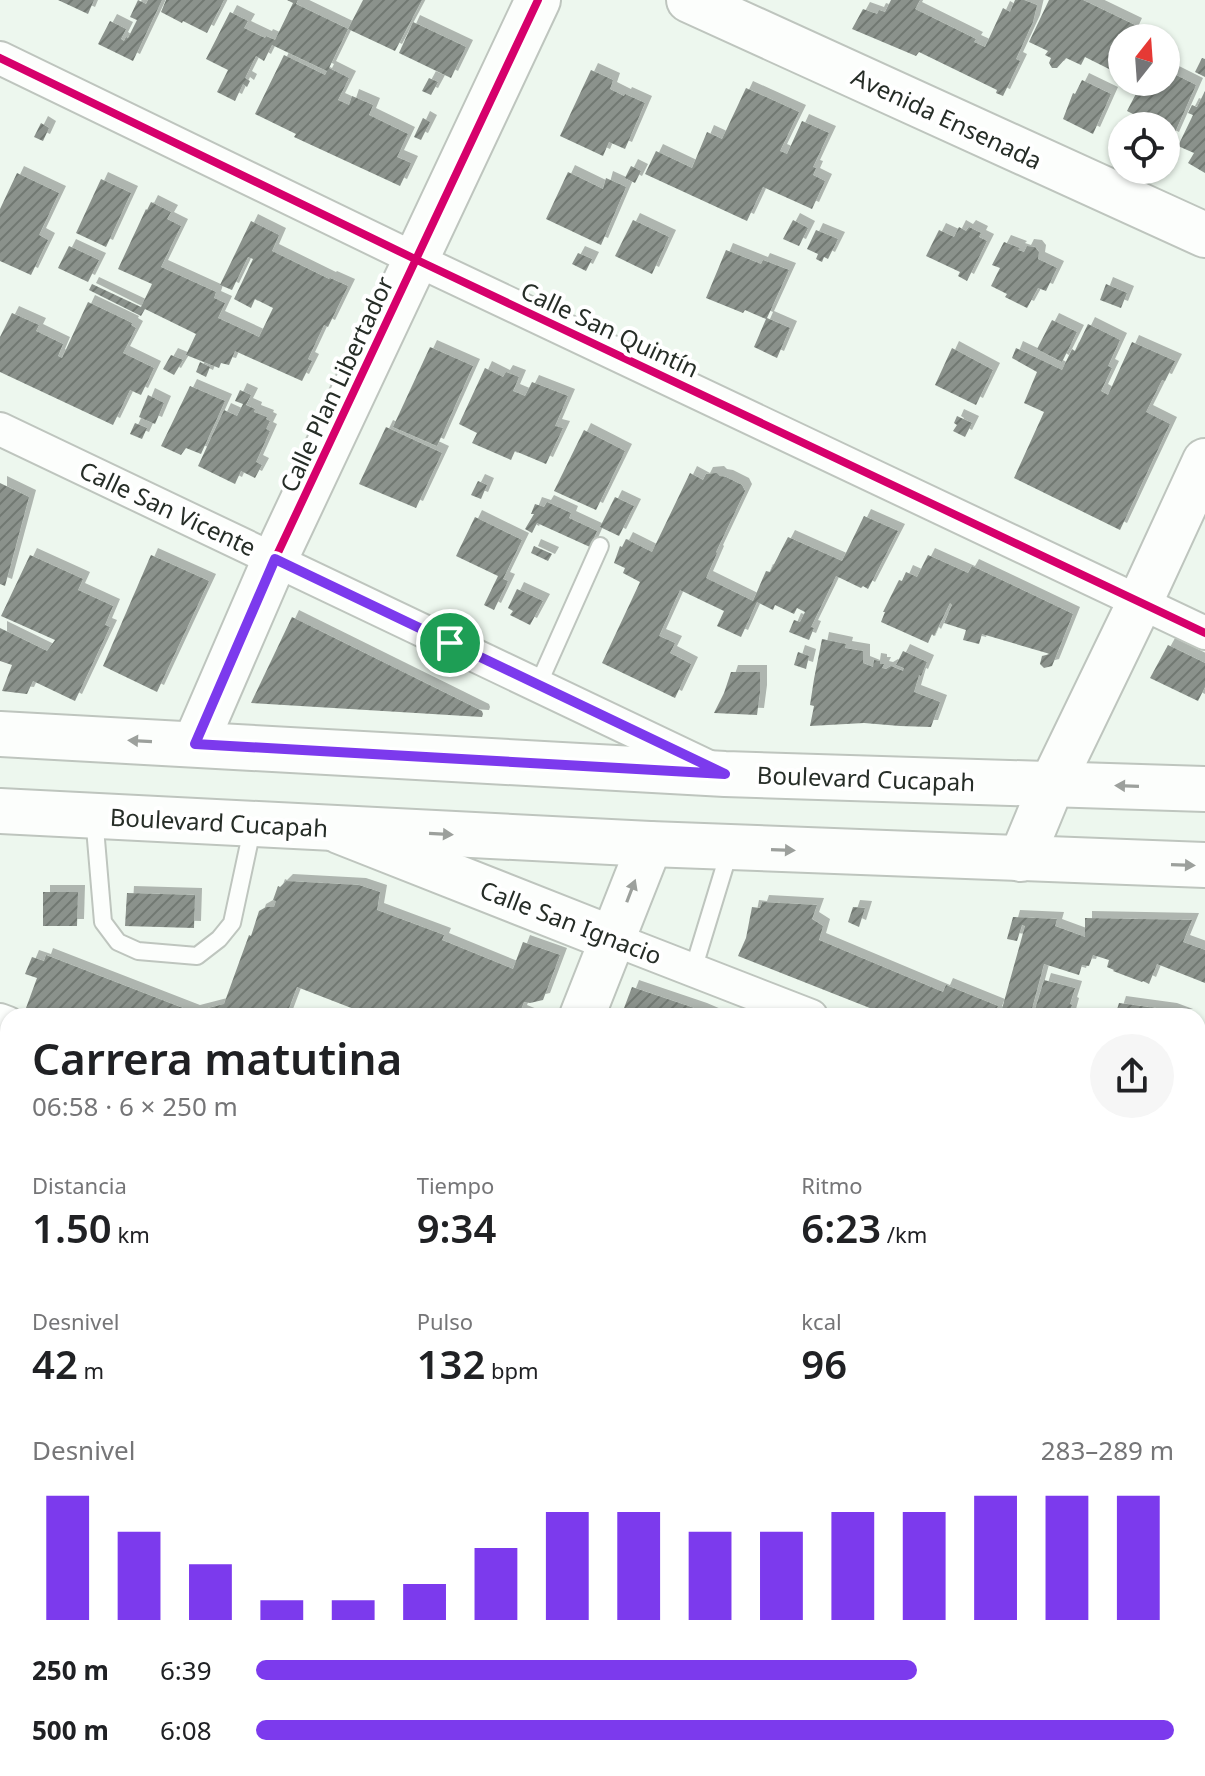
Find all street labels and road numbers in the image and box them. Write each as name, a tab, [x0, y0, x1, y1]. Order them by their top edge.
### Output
street label: Avenida Ensenada	[847, 59, 1047, 177]
street label: Calle Plan Libertador	[272, 271, 401, 497]
street label: Calle San Quintín	[516, 273, 704, 385]
street label: Calle San Vicente	[74, 453, 262, 563]
street label: Boulevard Cucapah	[756, 758, 976, 798]
street label: Boulevard Cucapah	[109, 800, 329, 844]
street label: Calle San Ignacio	[475, 872, 667, 972]

